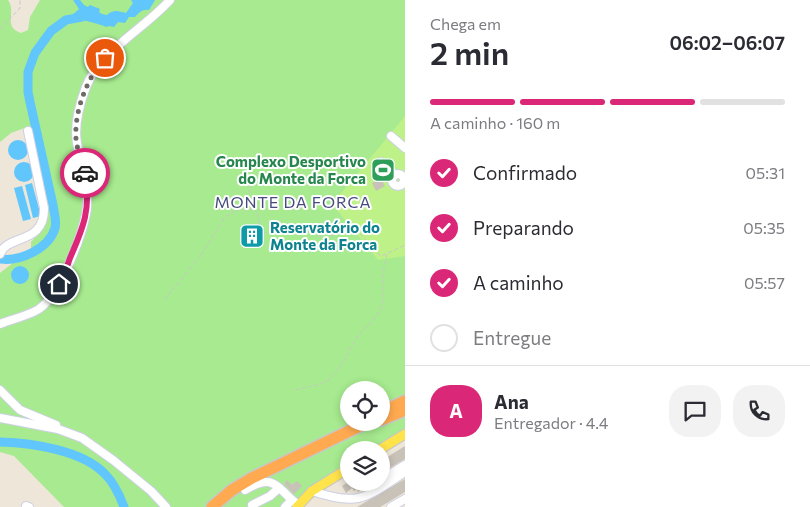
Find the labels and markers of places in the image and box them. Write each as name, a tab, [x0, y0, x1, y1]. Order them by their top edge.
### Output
pin	[84, 37, 126, 79]
place label: Complexo Desportivo do Monte da Forca	[216, 152, 366, 187]
sports icon: Complexo Desportivo do Monte da Forca	[370, 157, 396, 183]
place label: Reservatório do Monte da Forca	[270, 218, 380, 253]
building icon: Reservatório do Monte da Forca	[239, 223, 265, 249]
pin	[38, 263, 80, 305]

